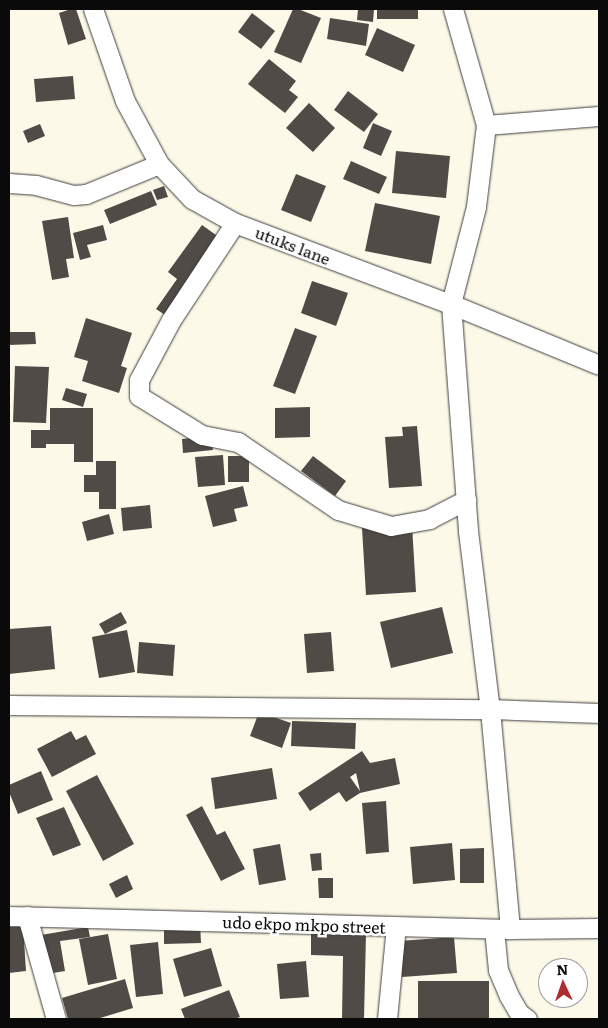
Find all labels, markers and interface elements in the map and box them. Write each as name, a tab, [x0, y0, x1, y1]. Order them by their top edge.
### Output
street label: utuks lane	[253, 222, 333, 268]
street label: udo ekpo mkpo street	[222, 912, 386, 936]
north arrow	[538, 958, 588, 1008]
text: N	[556, 959, 569, 979]

